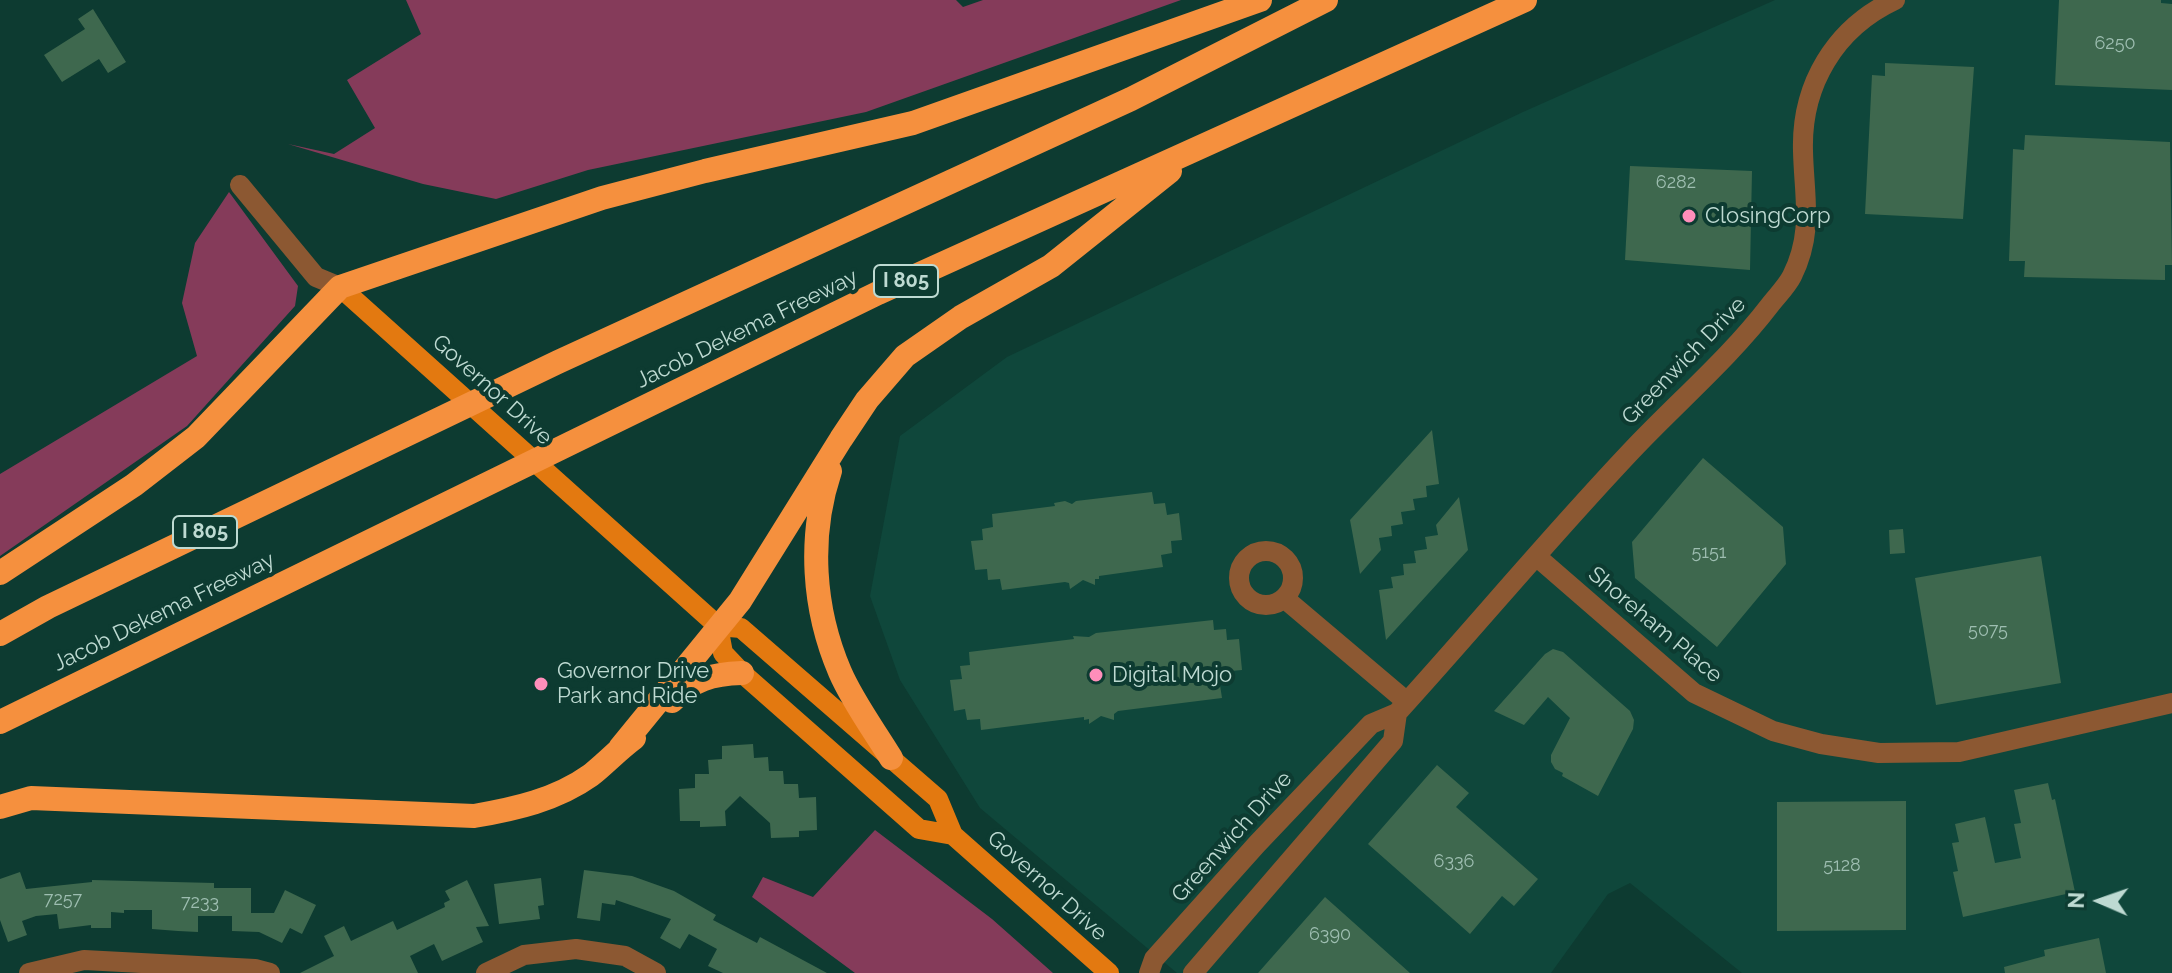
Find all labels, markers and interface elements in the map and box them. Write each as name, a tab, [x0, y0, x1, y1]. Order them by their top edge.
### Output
house number: 6250	[2094, 33, 2136, 55]
house number: 6282	[1656, 172, 1696, 194]
place label: ClosingCorp	[1705, 203, 1830, 229]
marker: ClosingCorp	[1680, 207, 1698, 225]
street label: Jacob Dekema Freeway	[632, 264, 862, 394]
road number: I 805	[874, 265, 938, 297]
street label: Greenwich Drive	[1616, 292, 1752, 430]
street label: Governor Drive	[427, 329, 557, 451]
road number: I 805	[173, 516, 237, 548]
house number: 5151	[1691, 542, 1727, 564]
street label: Jacob Dekema Freeway	[49, 547, 279, 677]
street label: Shoreham Place	[1583, 561, 1727, 689]
house number: 5075	[1968, 620, 2008, 642]
place label: Governor Drive Park and Ride	[557, 658, 709, 710]
place label: Digital Mojo	[1112, 662, 1232, 688]
marker: Digital Mojo	[1087, 666, 1105, 684]
marker: Governor Drive Park and Ride	[532, 675, 550, 693]
street label: Greenwich Drive	[1166, 766, 1298, 908]
street label: Governor Drive	[982, 825, 1112, 947]
house number: 6336	[1434, 851, 1474, 873]
house number: 5128	[1823, 855, 1861, 877]
north arrow	[2060, 861, 2140, 941]
house number: 7257	[44, 889, 82, 911]
text: N	[2063, 891, 2089, 909]
house number: 7233	[181, 892, 219, 914]
house number: 6390	[1309, 924, 1351, 946]

